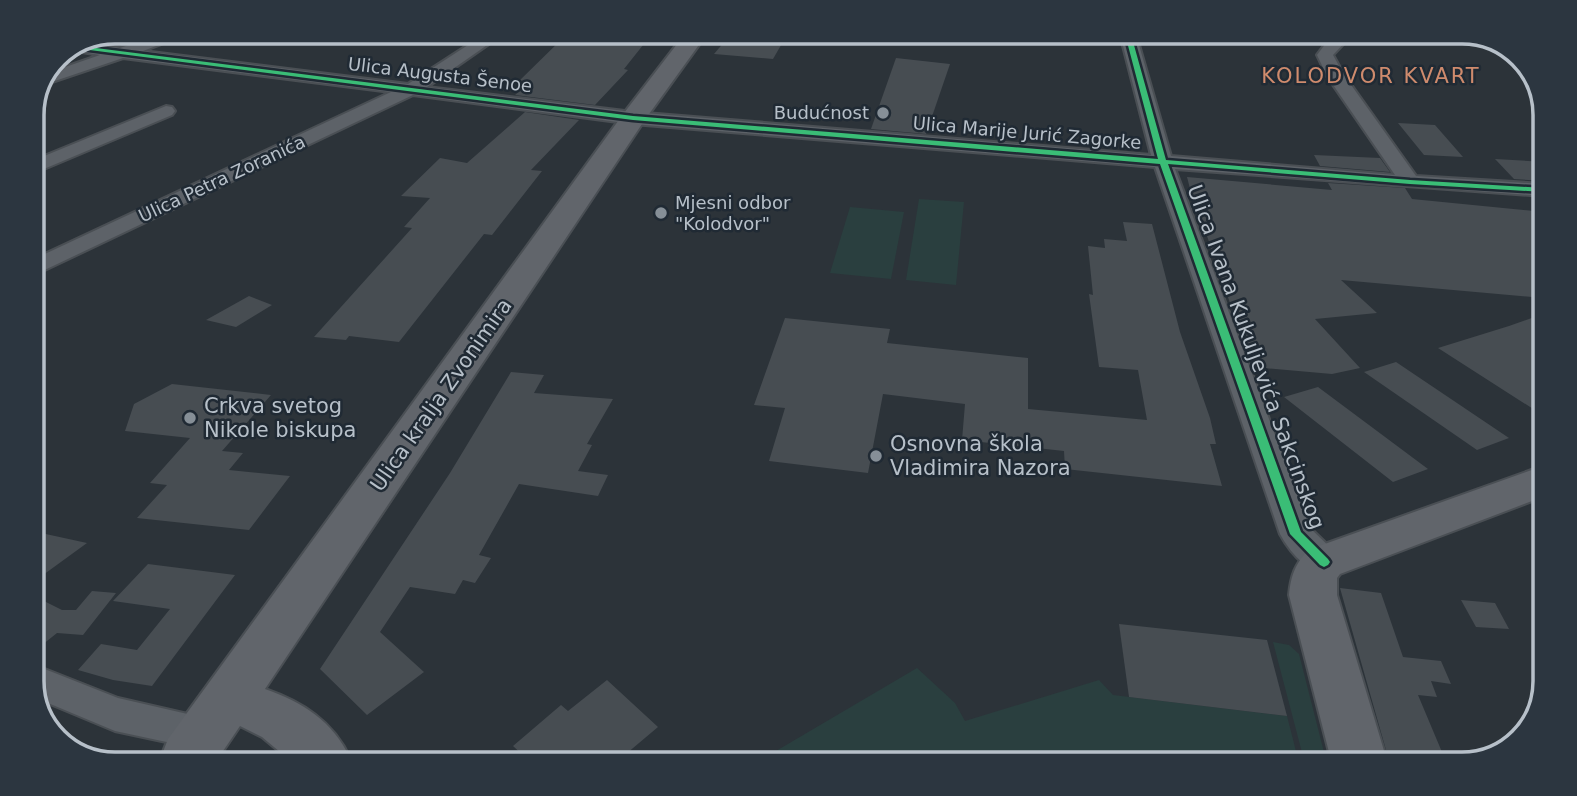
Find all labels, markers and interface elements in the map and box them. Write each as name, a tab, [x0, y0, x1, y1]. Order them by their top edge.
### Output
street label: Ulica Augusta Šenoe	[347, 53, 533, 96]
district label: KOLODVOR KVART	[1261, 64, 1481, 88]
place label: Budućnost	[774, 102, 869, 123]
marker: Budućnost	[875, 105, 891, 121]
street label: Ulica Marije Jurić Zagorke	[912, 112, 1142, 153]
street label: Ulica Petra Zoranića	[135, 131, 308, 226]
street label: Ulica Ivana Kukuljevića Sakcinskog	[1182, 181, 1330, 533]
place label: Mjesni odbor "Kolodvor"	[675, 192, 791, 234]
marker: Mjesni odbor "Kolodvor"	[653, 205, 669, 221]
street label: Ulica kralja Zvonimira	[365, 294, 517, 496]
place label: Crkva svetog Nikole biskupa	[204, 394, 356, 442]
marker: Crkva svetog Nikole biskupa	[182, 410, 198, 426]
place label: Osnovna škola Vladimira Nazora	[890, 432, 1071, 480]
marker: Osnovna škola Vladimira Nazora	[868, 448, 884, 464]

